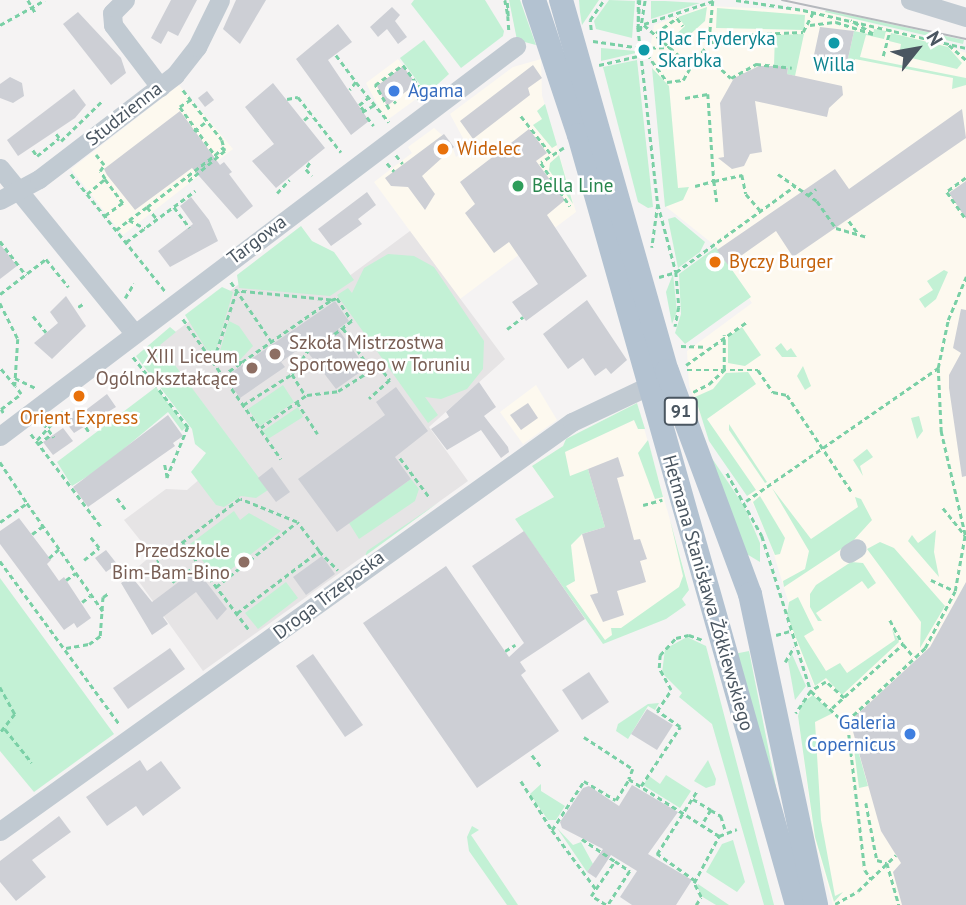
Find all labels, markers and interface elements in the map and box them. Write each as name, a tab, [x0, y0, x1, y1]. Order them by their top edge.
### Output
north arrow	[882, 14, 952, 84]
text: N	[921, 27, 948, 50]
place label: Plac Fryderyka Skarbka	[658, 28, 776, 72]
marker: Willa	[826, 35, 842, 51]
marker: Plac Fryderyka Skarbka	[636, 42, 652, 58]
place label: Willa	[813, 54, 855, 76]
street label: Studzienna	[81, 77, 167, 151]
place label: Agama	[408, 80, 463, 102]
marker: Agama	[386, 83, 402, 99]
place label: Widelec	[457, 138, 521, 160]
marker: Widelec	[435, 141, 451, 157]
place label: Bella Line	[532, 175, 613, 197]
marker: Bella Line	[510, 178, 526, 194]
street label: Targowa	[223, 210, 291, 270]
place label: Byczy Burger	[729, 251, 833, 273]
marker: Byczy Burger	[707, 254, 723, 270]
place label: Szkoła Mistrzostwa Sportowego w Toruniu	[289, 332, 471, 376]
place label: XIII Liceum Ogólnokształcące	[96, 346, 238, 390]
marker: Szkoła Mistrzostwa Sportowego w Toruniu	[267, 346, 283, 362]
marker: XIII Liceum Ogólnokształcące	[244, 360, 260, 376]
marker: Orient Express	[71, 388, 87, 404]
road number: 91	[664, 396, 698, 426]
place label: Orient Express	[20, 407, 138, 429]
street label: Hetmana Stanisława Żółkiewskiego	[658, 452, 758, 734]
place label: Przedszkole Bim-Bam-Bino	[112, 540, 230, 584]
street label: Droga Trzeposka	[269, 546, 389, 644]
marker: Przedszkole Bim-Bam-Bino	[236, 554, 252, 570]
place label: Galeria Copernicus	[807, 712, 896, 756]
marker: Galeria Copernicus	[902, 726, 918, 742]

